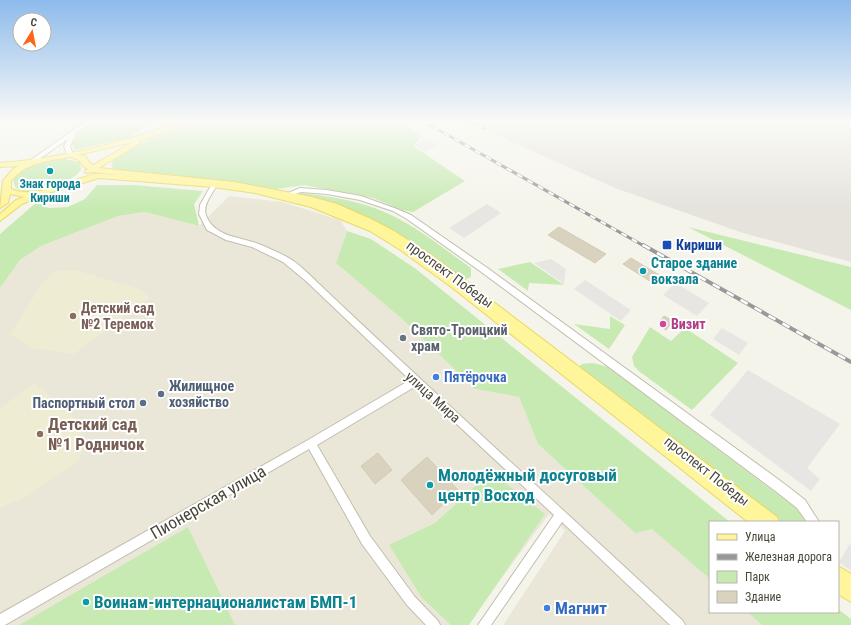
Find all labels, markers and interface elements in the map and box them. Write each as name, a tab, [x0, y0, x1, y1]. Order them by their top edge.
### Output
north arrow	[12, 12, 52, 52]
text: С	[29, 16, 38, 30]
marker: Знак города Кириши	[45, 166, 55, 176]
place label: Знак города Кириши	[19, 177, 81, 205]
street label: проспект Победы	[404, 237, 496, 311]
place label: Кириши	[676, 237, 722, 253]
marker: Кириши	[661, 239, 673, 251]
place label: Старое здание вокзала	[651, 255, 737, 287]
marker: Старое здание вокзала	[638, 266, 648, 276]
place label: Детский сад №2 Теремок	[81, 300, 154, 332]
marker: Детский сад №2 Теремок	[68, 311, 78, 321]
place label: Визит	[671, 316, 706, 332]
marker: Визит	[658, 319, 668, 329]
place label: Свято-Троицкий храм	[411, 322, 508, 354]
marker: Свято-Троицкий храм	[398, 333, 408, 343]
street label: улица Мира	[402, 368, 464, 426]
place label: Пятёрочка	[444, 369, 507, 385]
marker: Пятёрочка	[431, 372, 441, 382]
place label: Жилищное хозяйство	[169, 378, 234, 410]
marker: Жилищное хозяйство	[156, 389, 166, 399]
place label: Паспортный стол	[32, 395, 135, 411]
marker: Паспортный стол	[138, 398, 148, 408]
place label: Детский сад №1 Родничок	[48, 414, 145, 454]
marker: Детский сад №1 Родничок	[35, 429, 45, 439]
street label: проспект Победы	[661, 433, 753, 509]
street label: Пионерская улица	[147, 461, 269, 543]
place label: Молодёжный досуговый центр Восход	[438, 465, 617, 505]
marker: Молодёжный досуговый центр Восход	[425, 480, 435, 490]
legend	[709, 521, 839, 613]
text: Улица	[745, 530, 776, 544]
text: Железная дорога	[745, 550, 832, 564]
text: Парк	[745, 570, 770, 584]
text: Здание	[745, 590, 782, 604]
place label: Воинам-интернационалистам БМП-1	[94, 592, 357, 612]
marker: Воинам-интернационалистам БМП-1	[81, 597, 91, 607]
place label: Магнит	[555, 598, 607, 618]
marker: Магнит	[542, 603, 552, 613]

